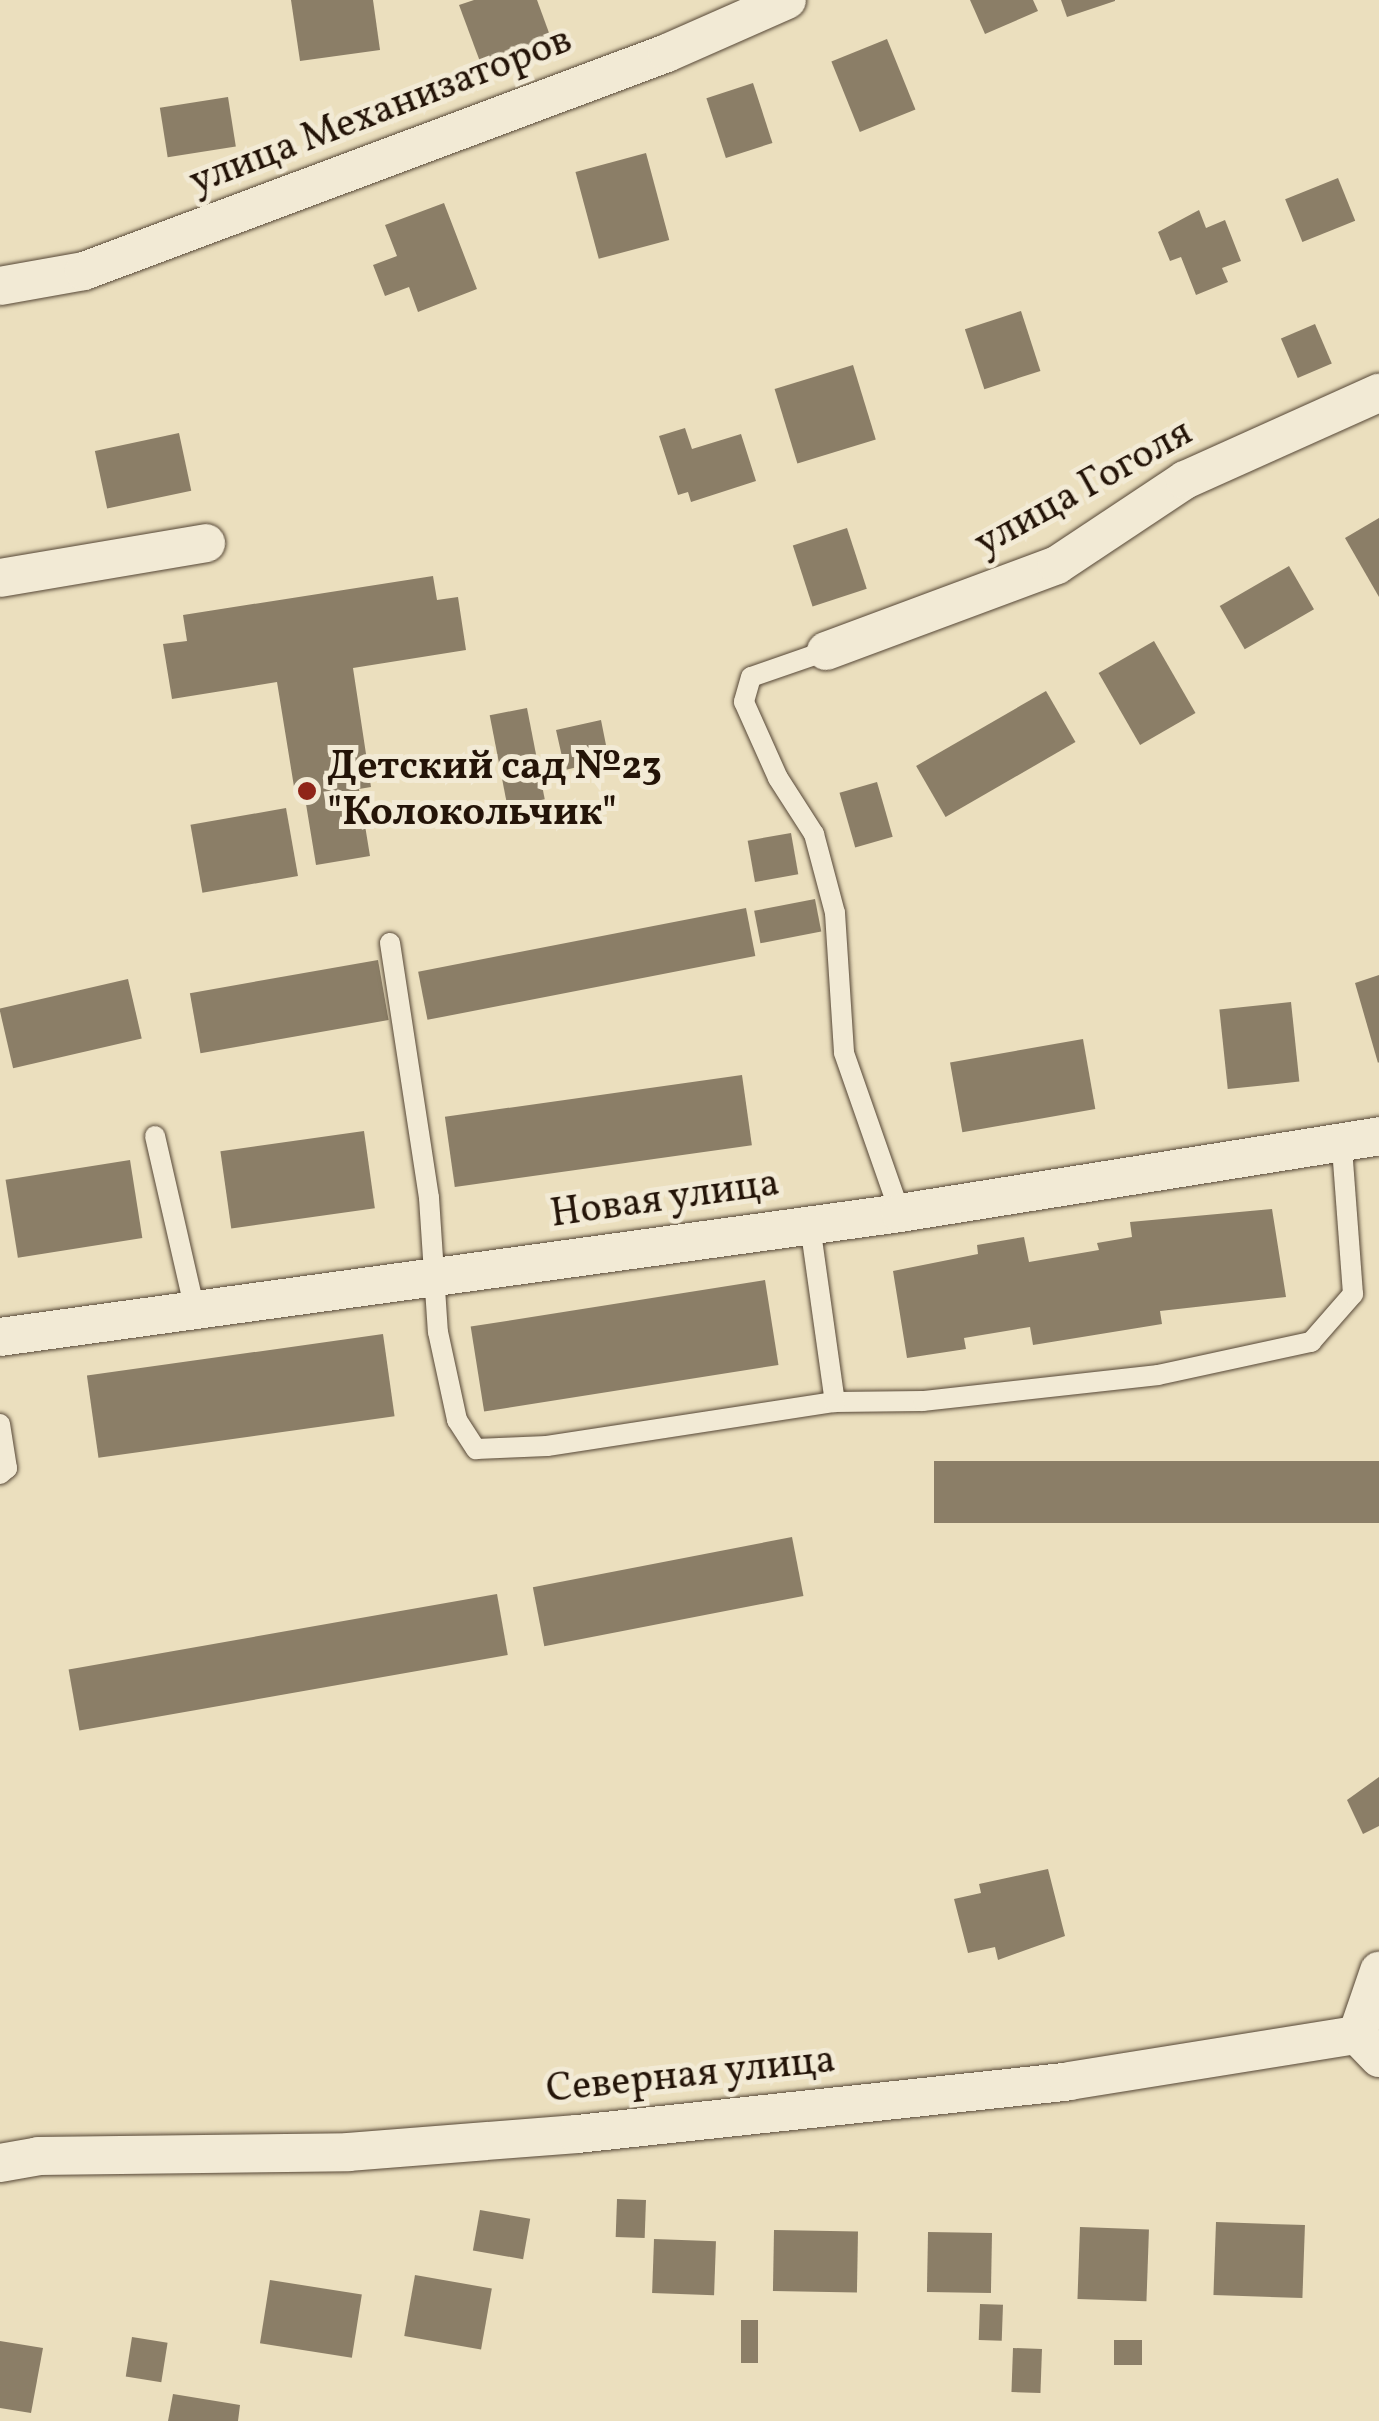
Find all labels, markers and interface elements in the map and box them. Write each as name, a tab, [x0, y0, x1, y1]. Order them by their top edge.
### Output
street label: улица Механизаторов	[183, 17, 579, 207]
street label: улица Гоголя	[967, 410, 1201, 568]
place label: Детский сад №23 "Колокольчик"	[327, 744, 662, 838]
marker: Детский сад №23 "Колокольчик"	[296, 780, 318, 802]
street label: Новая улица	[547, 1160, 783, 1240]
street label: Северная улица	[543, 2037, 839, 2115]

